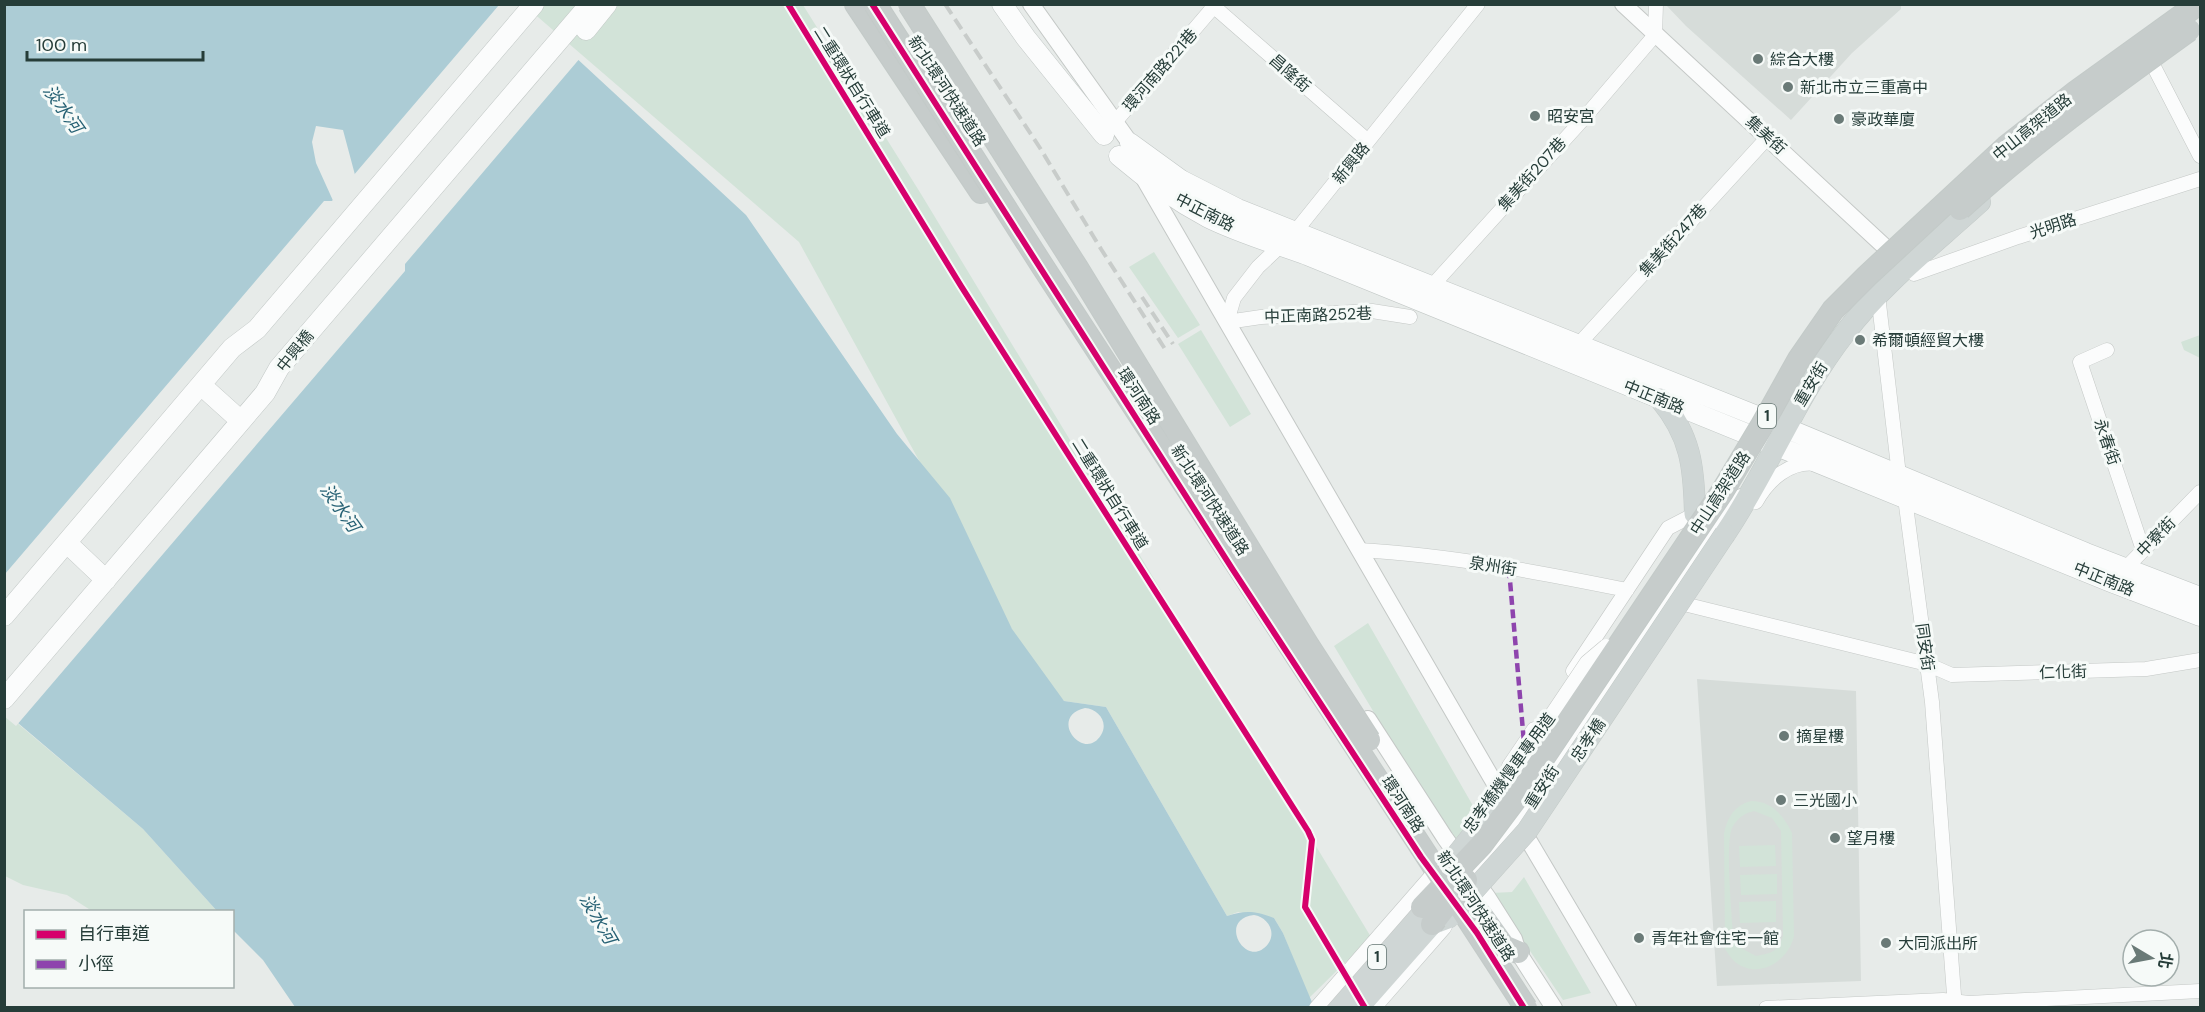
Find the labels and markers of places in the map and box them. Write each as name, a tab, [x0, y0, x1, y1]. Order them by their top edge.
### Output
place label: 綜合大樓	[1770, 49, 1834, 70]
marker: 綜合大樓	[1751, 52, 1765, 66]
place label: 新北市立三重高中	[1800, 77, 1928, 98]
marker: 新北市立三重高中	[1781, 80, 1795, 94]
place label: 昭安宮	[1547, 106, 1595, 127]
marker: 昭安宮	[1528, 109, 1542, 123]
place label: 豪政華廈	[1851, 109, 1915, 130]
marker: 豪政華廈	[1832, 112, 1846, 126]
place label: 希爾頓經貿大樓	[1872, 330, 1984, 351]
marker: 希爾頓經貿大樓	[1853, 333, 1867, 347]
place label: 摘星樓	[1796, 726, 1844, 747]
marker: 摘星樓	[1777, 729, 1791, 743]
place label: 三光國小	[1793, 790, 1857, 811]
marker: 三光國小	[1774, 793, 1788, 807]
place label: 望月樓	[1847, 828, 1895, 849]
marker: 望月樓	[1828, 831, 1842, 845]
place label: 青年社會住宅一館	[1651, 928, 1779, 949]
marker: 青年社會住宅一館	[1632, 931, 1646, 945]
place label: 大同派出所	[1898, 933, 1978, 954]
marker: 大同派出所	[1879, 936, 1893, 950]

